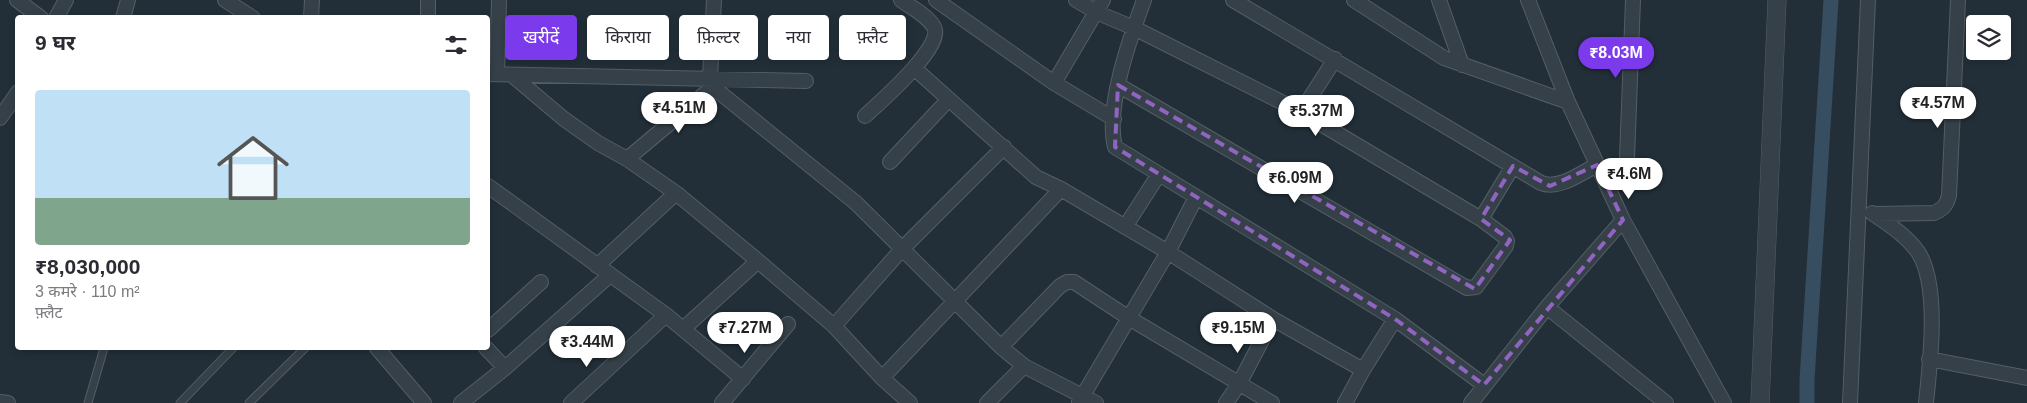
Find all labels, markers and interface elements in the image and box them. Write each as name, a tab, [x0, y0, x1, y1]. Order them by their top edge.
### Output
chip: खरीदें	[505, 15, 577, 60]
chip: किराया	[587, 15, 669, 60]
chip: फ़िल्टर	[679, 15, 758, 60]
chip: नया	[768, 15, 829, 60]
chip: फ़्लैट	[839, 15, 906, 60]
map controls	[1966, 15, 2011, 60]
button: layers	[1966, 15, 2011, 60]
text: 9 घर	[35, 31, 75, 54]
icon: filters	[442, 31, 470, 59]
pin: ₹8.03M	[1575, 36, 1657, 79]
text: ₹8.03M	[1589, 44, 1643, 61]
pin: ₹4.57M	[1897, 86, 1979, 129]
pin: ₹4.51M	[638, 92, 720, 134]
pin: ₹5.37M	[1275, 94, 1357, 137]
text: ₹4.57M	[1911, 94, 1965, 111]
text: ₹4.51M	[652, 99, 706, 116]
text: ₹5.37M	[1289, 102, 1343, 119]
icon: home	[208, 123, 298, 213]
pin: ₹4.6M	[1594, 158, 1664, 200]
pin: ₹6.09M	[1254, 162, 1336, 204]
text: ₹4.6M	[1607, 165, 1651, 182]
text: ₹6.09M	[1268, 169, 1322, 186]
text: ₹8,030,000	[35, 255, 140, 278]
text: 3 कमरे · 110 m²	[35, 283, 140, 300]
text: फ़्लैट	[35, 304, 63, 321]
pin: ₹7.27M	[704, 312, 786, 354]
pin: ₹9.15M	[1197, 312, 1279, 354]
text: ₹7.27M	[718, 319, 772, 336]
text: ₹9.15M	[1211, 319, 1265, 336]
pin: ₹3.44M	[546, 326, 628, 368]
text: ₹3.44M	[560, 333, 614, 350]

